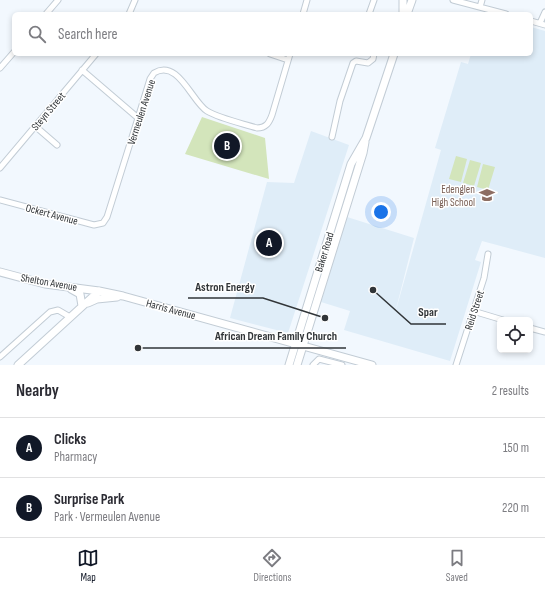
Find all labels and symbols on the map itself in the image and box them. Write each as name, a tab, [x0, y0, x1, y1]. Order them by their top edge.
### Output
street label: Vermeulen Avenue	[125, 78, 158, 147]
street label: Steyn Street	[29, 89, 69, 133]
pin: B	[214, 131, 240, 161]
place label: Edenglen High School	[432, 183, 475, 209]
school or university icon: Edenglen High School	[478, 186, 496, 204]
street label: Ockert Avenue	[24, 201, 79, 228]
your location	[371, 202, 391, 222]
pin: A	[256, 228, 282, 258]
street label: Baker Road	[312, 230, 337, 274]
street label: Shelton Avenue	[20, 271, 78, 294]
callout: Astron Energy	[188, 274, 263, 298]
text: Astron Energy	[194, 280, 255, 295]
street label: Reid Street	[462, 288, 487, 332]
street label: Harris Avenue	[145, 297, 197, 322]
callout: Spar	[411, 300, 446, 324]
text: Spar	[418, 305, 438, 320]
callout: African Dream Family Church	[207, 324, 346, 348]
text: African Dream Family Church	[214, 329, 337, 344]

